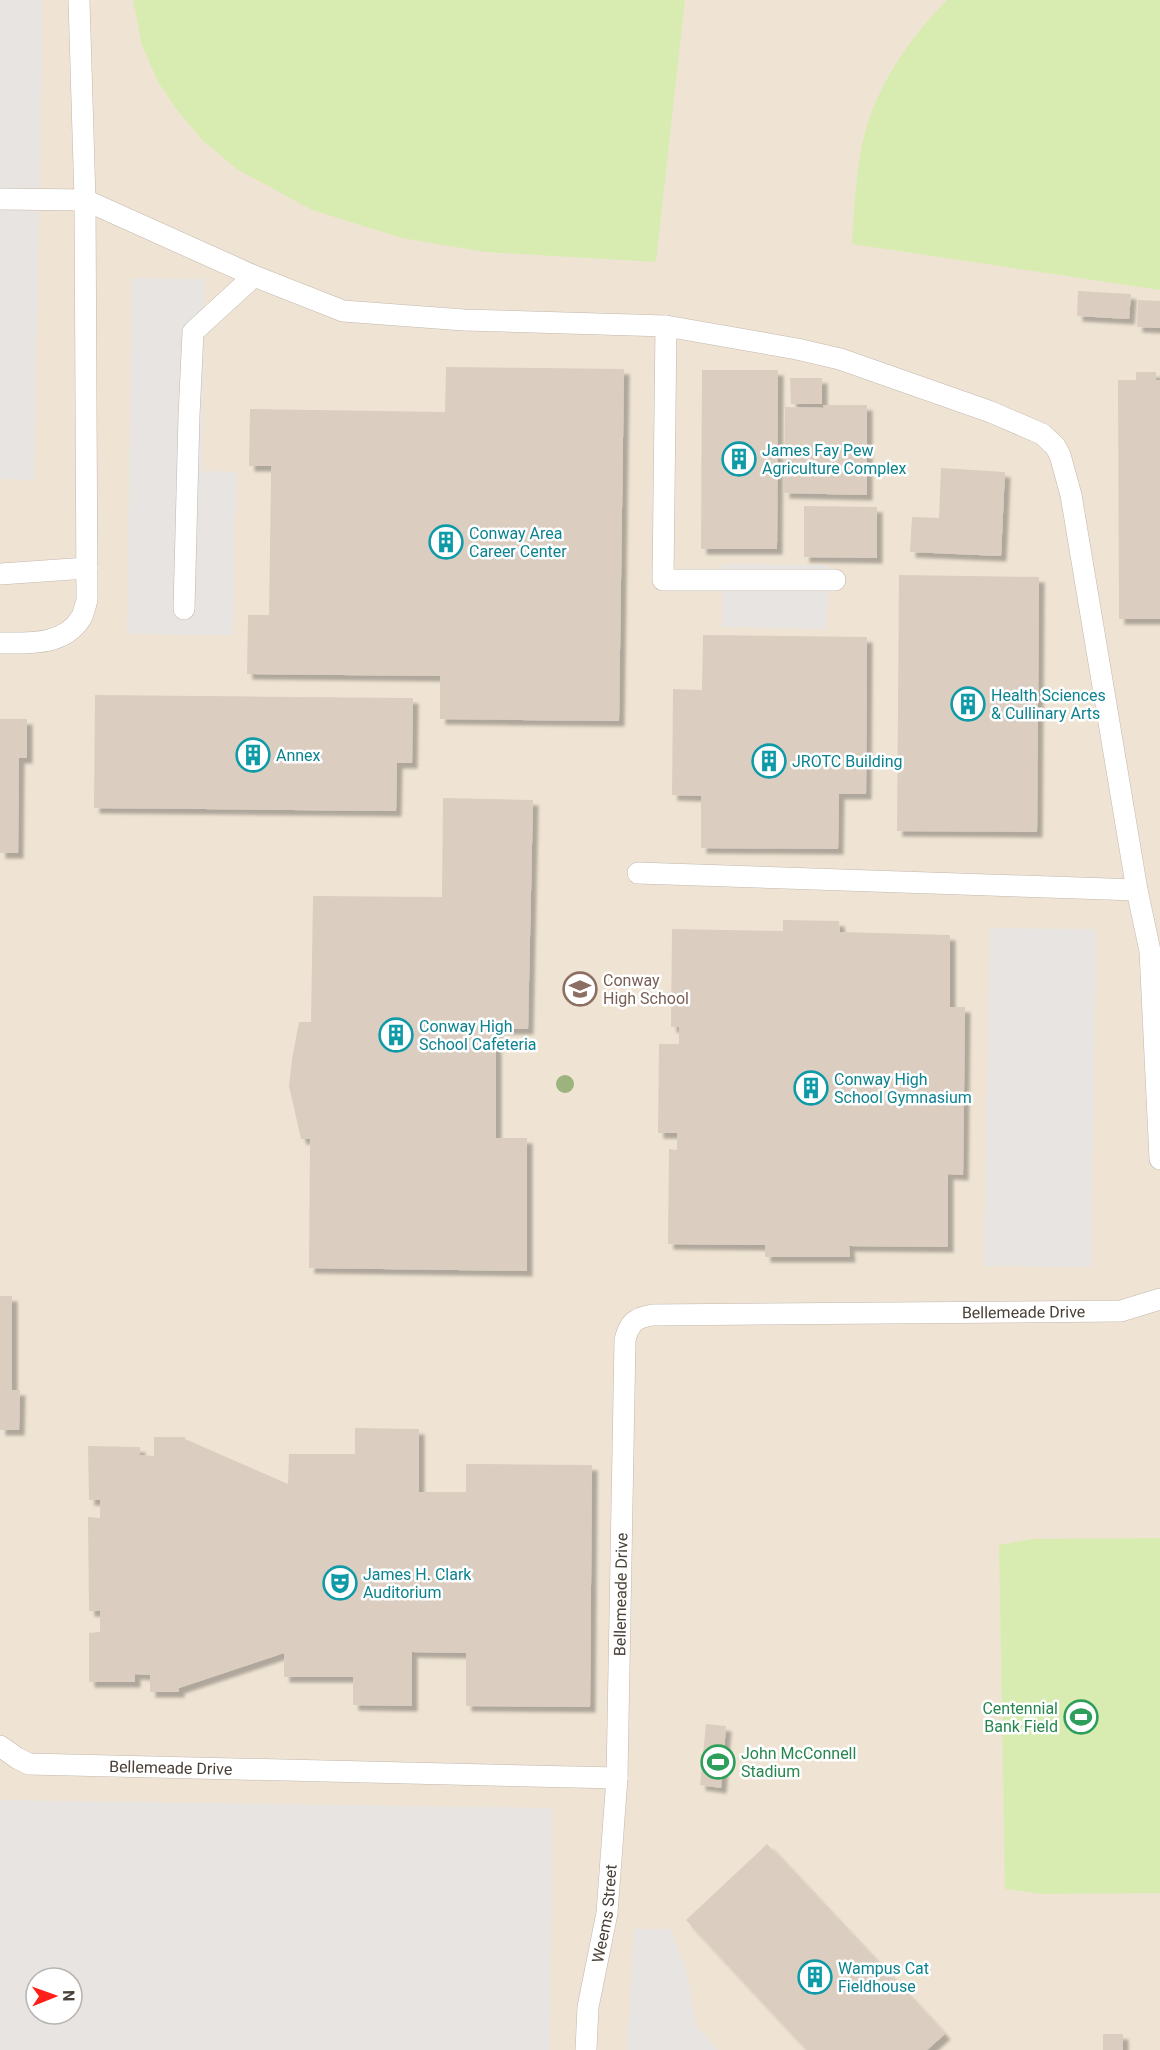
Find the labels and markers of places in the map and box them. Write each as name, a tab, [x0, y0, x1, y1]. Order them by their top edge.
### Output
building icon: James Fay Pew Agriculture Complex	[721, 441, 757, 477]
place label: James Fay Pew Agriculture Complex	[762, 441, 907, 478]
building icon: Conway Area Career Center	[428, 524, 464, 560]
place label: Conway Area Career Center	[469, 524, 567, 561]
building icon: Health Sciences & Cullinary Arts	[950, 686, 986, 722]
place label: Health Sciences & Cullinary Arts	[991, 686, 1106, 723]
building icon: Annex	[235, 737, 271, 773]
building icon: JROTC Building	[751, 743, 787, 779]
place label: Annex	[276, 746, 321, 765]
place label: JROTC Building	[792, 752, 903, 771]
school or university icon: Conway High School	[562, 971, 598, 1007]
place label: Conway High School	[603, 971, 689, 1008]
building icon: Conway High School Cafeteria	[378, 1017, 414, 1053]
place label: Conway High School Cafeteria	[419, 1017, 537, 1054]
building icon: Conway High School Gymnasium	[793, 1070, 829, 1106]
place label: Conway High School Gymnasium	[834, 1070, 972, 1107]
theatre icon: James H. Clark Auditorium	[322, 1565, 358, 1601]
place label: James H. Clark Auditorium	[363, 1565, 472, 1602]
place label: Centennial Bank Field	[982, 1699, 1058, 1736]
sports icon: Centennial Bank Field	[1063, 1699, 1099, 1735]
sports icon: John McConnell Stadium	[700, 1744, 736, 1780]
place label: John McConnell Stadium	[741, 1744, 856, 1781]
building icon: Wampus Cat Fieldhouse	[797, 1959, 833, 1995]
place label: Wampus Cat Fieldhouse	[838, 1959, 929, 1996]

